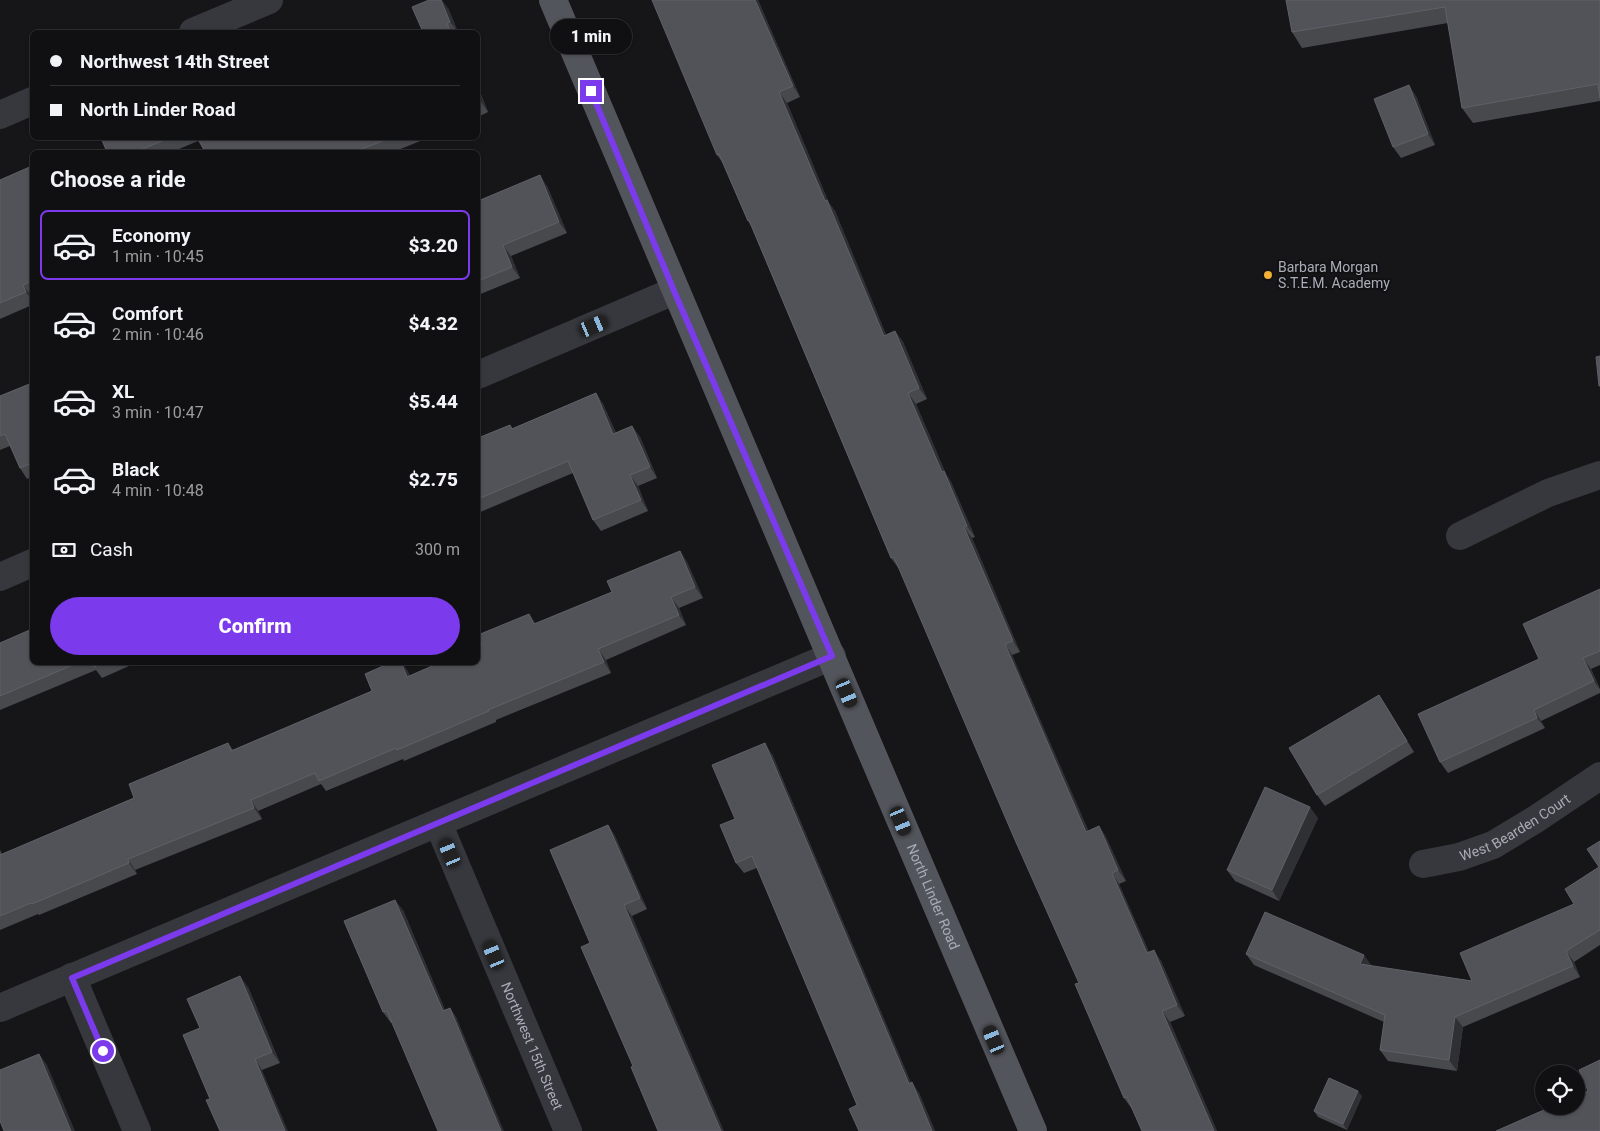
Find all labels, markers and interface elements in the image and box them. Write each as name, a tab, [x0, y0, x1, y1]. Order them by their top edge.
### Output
callout: 1 min	[550, 18, 632, 54]
text: 1 min	[571, 27, 611, 46]
text: Northwest 14th Street	[80, 50, 269, 73]
route end	[580, 80, 602, 102]
text: North Linder Road	[80, 98, 236, 121]
text: Choose a ride	[50, 167, 186, 192]
icon: car	[52, 223, 97, 268]
text: Economy	[112, 224, 191, 247]
text: $3.20	[409, 234, 458, 257]
text: 1 min · 10:45	[112, 247, 204, 266]
place label: Barbara Morgan S.T.E.M. Academy	[1278, 259, 1390, 291]
marker: Barbara Morgan S.T.E.M. Academy	[1262, 269, 1274, 281]
icon: car	[52, 301, 97, 346]
text: Comfort	[112, 302, 183, 325]
text: $4.32	[409, 312, 458, 335]
car	[577, 313, 610, 339]
text: 2 min · 10:46	[112, 325, 204, 344]
icon: car	[52, 379, 97, 424]
text: XL	[112, 380, 134, 403]
text: $5.44	[409, 390, 458, 413]
text: 3 min · 10:47	[112, 403, 204, 422]
icon: car	[52, 457, 97, 502]
text: Black	[112, 458, 159, 481]
text: $2.75	[409, 468, 458, 491]
text: 4 min · 10:48	[112, 481, 204, 500]
icon: cash	[50, 536, 78, 564]
text: Cash	[90, 538, 133, 561]
text: 300 m	[415, 540, 460, 559]
button: Confirm	[50, 597, 460, 655]
car	[834, 676, 859, 710]
street label: West Bearden Court	[1457, 790, 1573, 864]
car	[888, 804, 913, 838]
car	[437, 836, 462, 870]
street label: North Linder Road	[904, 841, 963, 952]
car	[481, 938, 506, 972]
street label: Northwest 15th Street	[498, 980, 566, 1113]
car	[981, 1023, 1006, 1057]
route start	[92, 1040, 114, 1062]
map controls	[1535, 1065, 1585, 1115]
button: locate	[1535, 1065, 1585, 1115]

